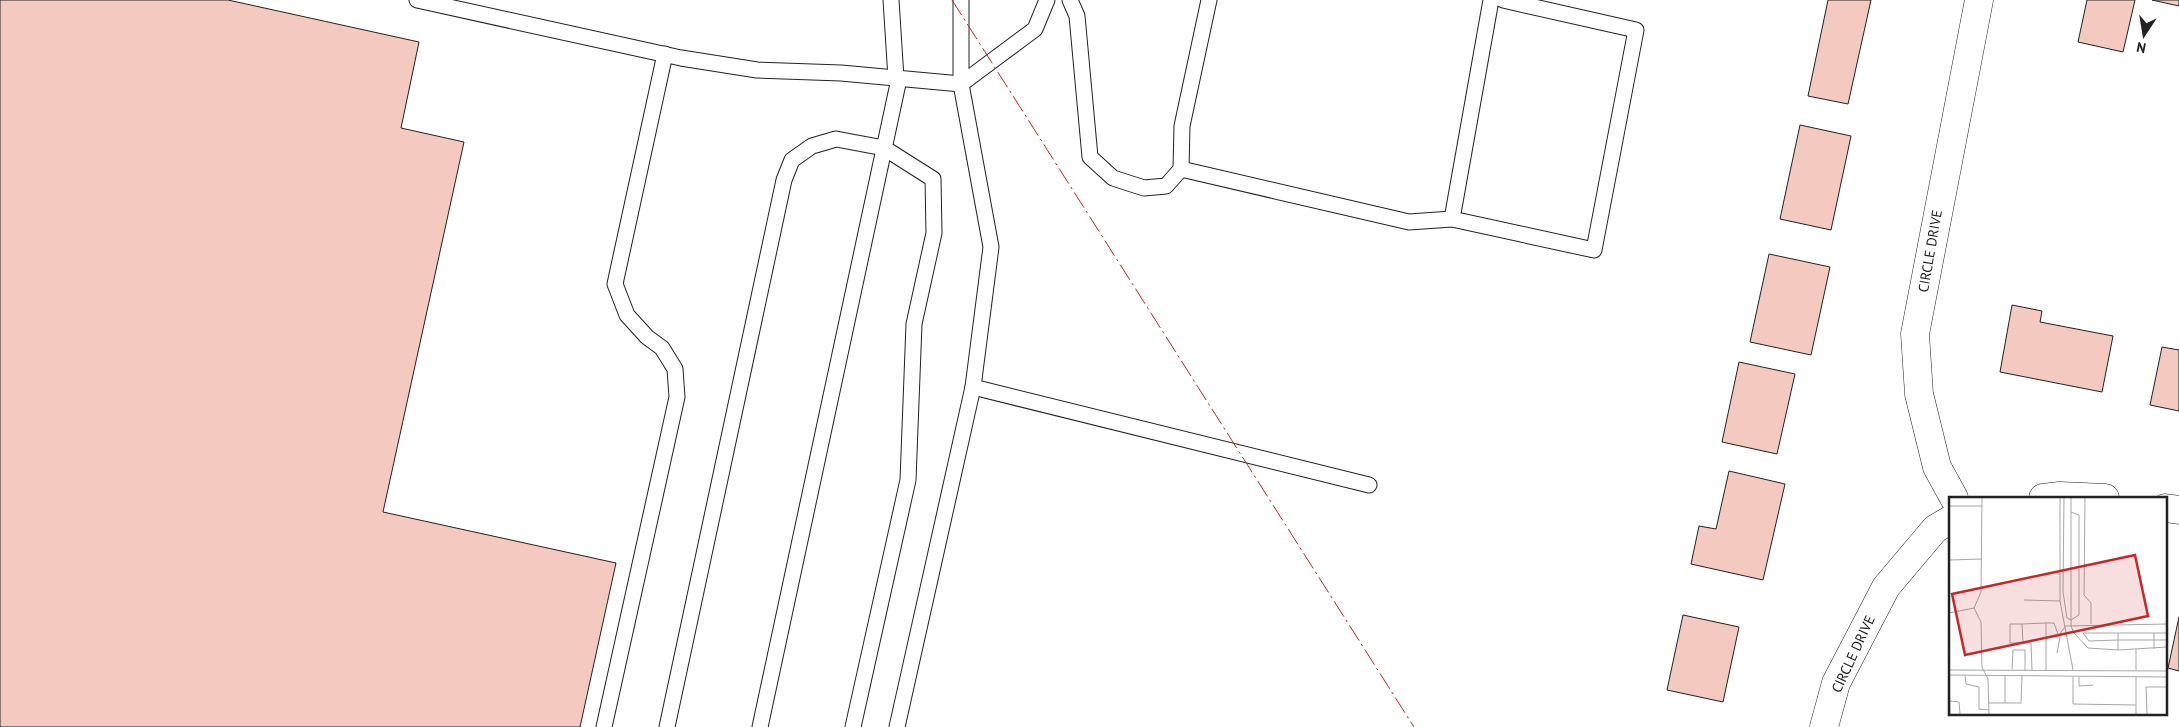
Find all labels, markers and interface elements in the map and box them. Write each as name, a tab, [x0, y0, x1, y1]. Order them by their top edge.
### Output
north arrow	[2119, 10, 2169, 60]
text: N	[2135, 38, 2148, 57]
street label: CIRCLE DRIVE	[1914, 208, 1946, 294]
inset map	[1949, 497, 2166, 714]
street label: CIRCLE DRIVE	[1827, 612, 1879, 696]

